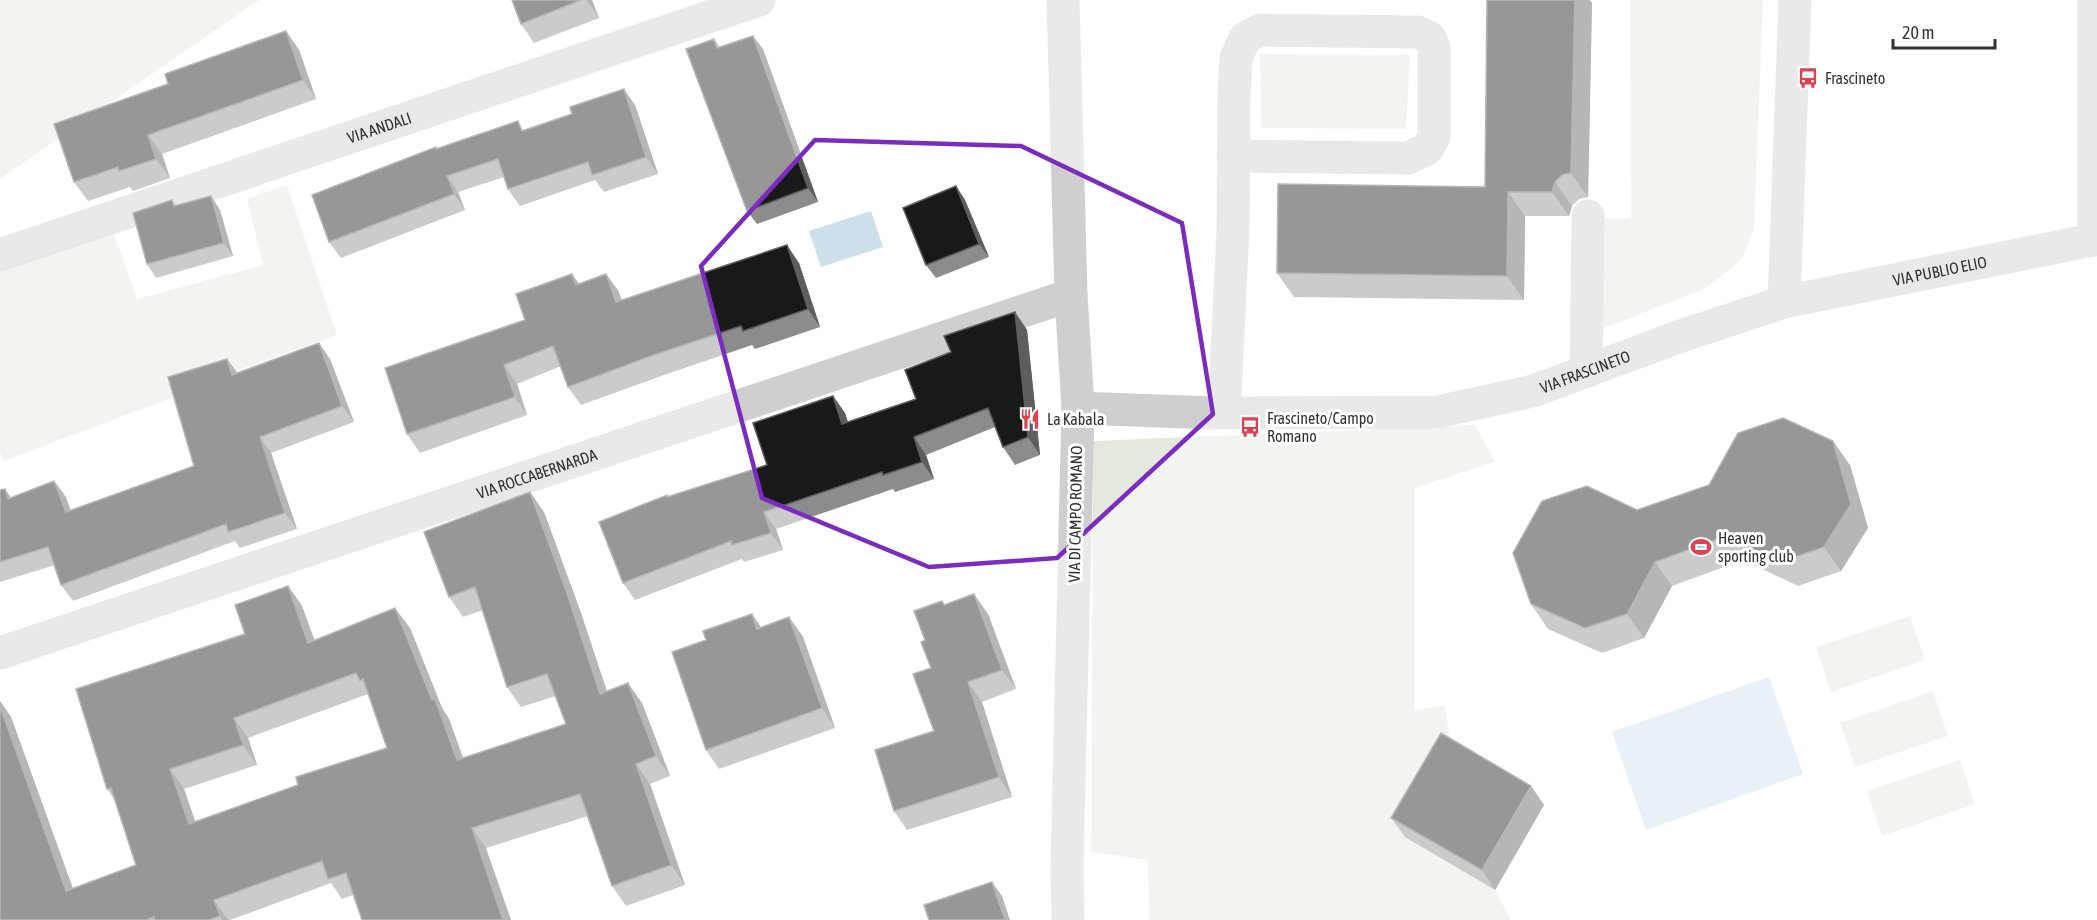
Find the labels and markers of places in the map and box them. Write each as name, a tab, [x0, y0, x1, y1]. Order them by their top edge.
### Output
bus stop icon: Frascineto	[1796, 66, 1820, 90]
place label: Frascineto	[1825, 69, 1885, 87]
restaurant icon: La Kabala	[1018, 407, 1042, 431]
place label: Frascineto/Campo Romano	[1267, 409, 1374, 445]
place label: La Kabala	[1047, 410, 1105, 428]
bus stop icon: Frascineto/Campo Romano	[1238, 415, 1262, 439]
place label: Heaven sporting club	[1718, 529, 1794, 566]
sports icon: Heaven sporting club	[1689, 535, 1713, 559]

